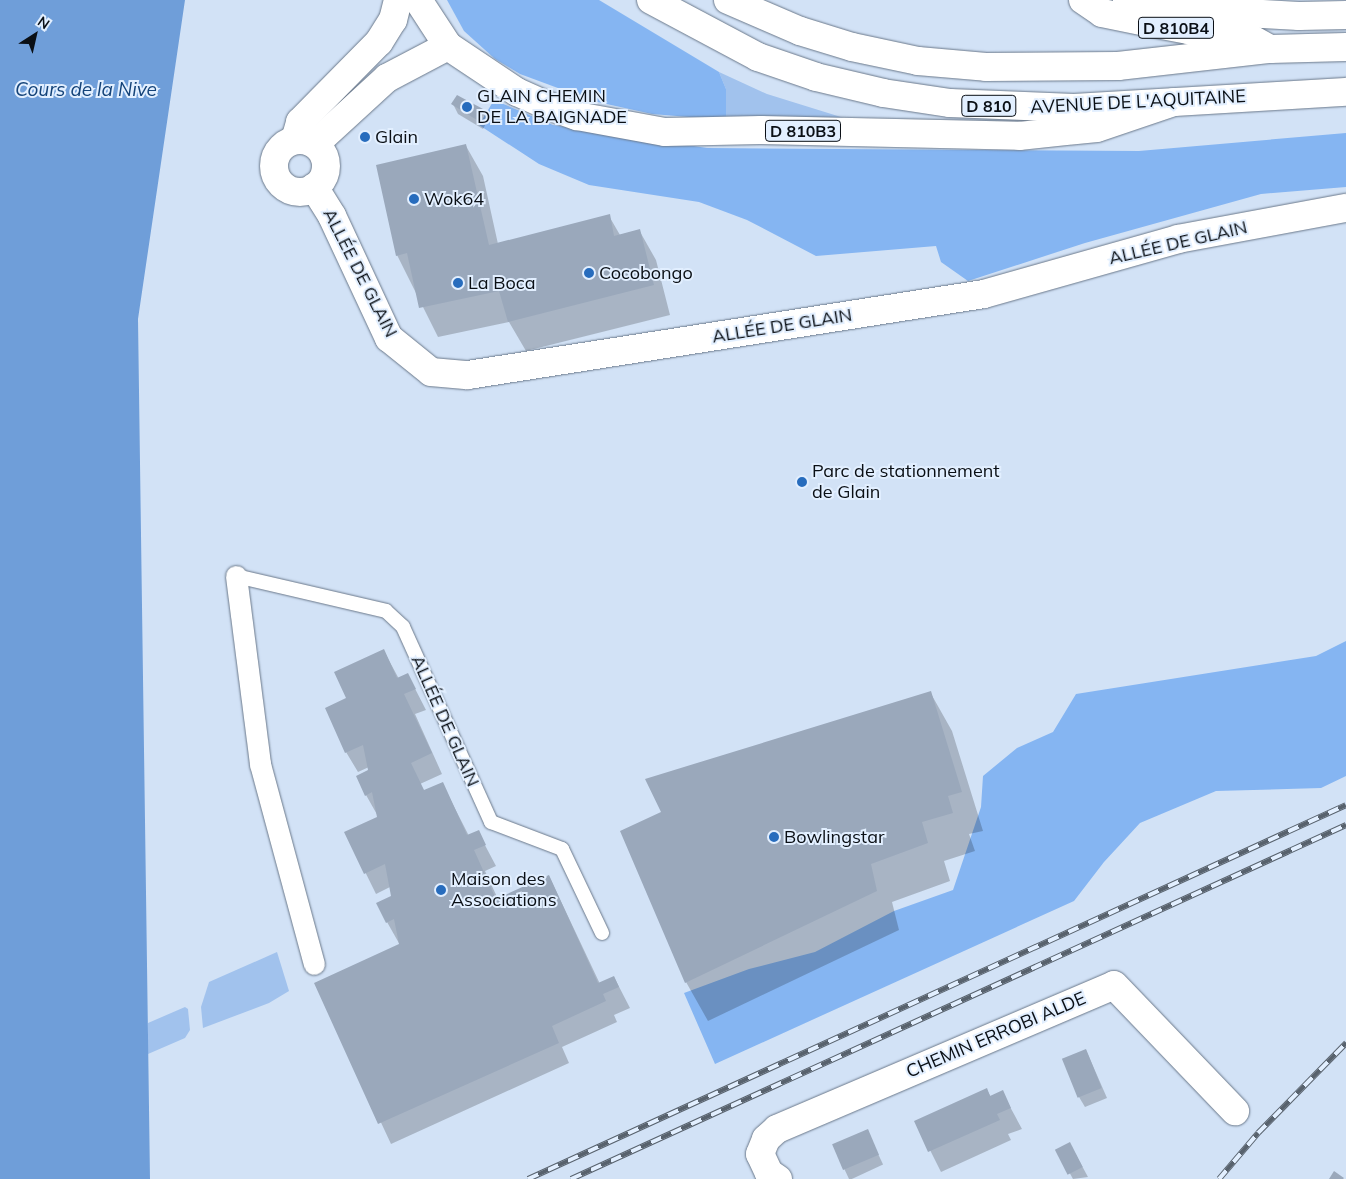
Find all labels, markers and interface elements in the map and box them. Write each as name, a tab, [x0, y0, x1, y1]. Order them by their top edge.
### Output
north arrow	[10, 10, 60, 60]
text: N	[34, 12, 53, 33]
road number: D 810B4	[1137, 14, 1215, 42]
water label: Cours de la Nive	[15, 79, 157, 101]
place label: GLAIN CHEMIN DE LA BAIGNADE	[477, 86, 627, 128]
street label: AVENUE DE L'AQUITAINE	[1030, 86, 1246, 118]
road number: D 810	[960, 92, 1018, 120]
marker: GLAIN CHEMIN DE LA BAIGNADE	[461, 101, 473, 113]
road number: D 810B3	[764, 118, 842, 144]
place label: Glain	[375, 126, 418, 148]
marker: Glain	[359, 131, 371, 143]
place label: Wok64	[424, 188, 484, 210]
marker: Wok64	[408, 193, 420, 205]
street label: ALLÉE DE GLAIN	[318, 205, 402, 341]
street label: ALLÉE DE GLAIN	[1107, 217, 1249, 269]
place label: Cocobongo	[599, 262, 693, 284]
marker: Cocobongo	[583, 267, 595, 279]
place label: La Boca	[468, 272, 535, 294]
marker: La Boca	[452, 277, 464, 289]
street label: ALLÉE DE GLAIN	[710, 304, 854, 348]
place label: Parc de stationnement de Glain	[812, 461, 1000, 504]
marker: Parc de stationnement de Glain	[796, 476, 808, 488]
street label: ALLÉE DE GLAIN	[406, 652, 484, 790]
place label: Bowlingstar	[784, 826, 884, 848]
marker: Bowlingstar	[768, 831, 780, 843]
place label: Maison des Associations	[451, 869, 557, 912]
marker: Maison des Associations	[435, 884, 447, 896]
street label: CHEMIN ERROBI ALDE	[903, 987, 1089, 1083]

